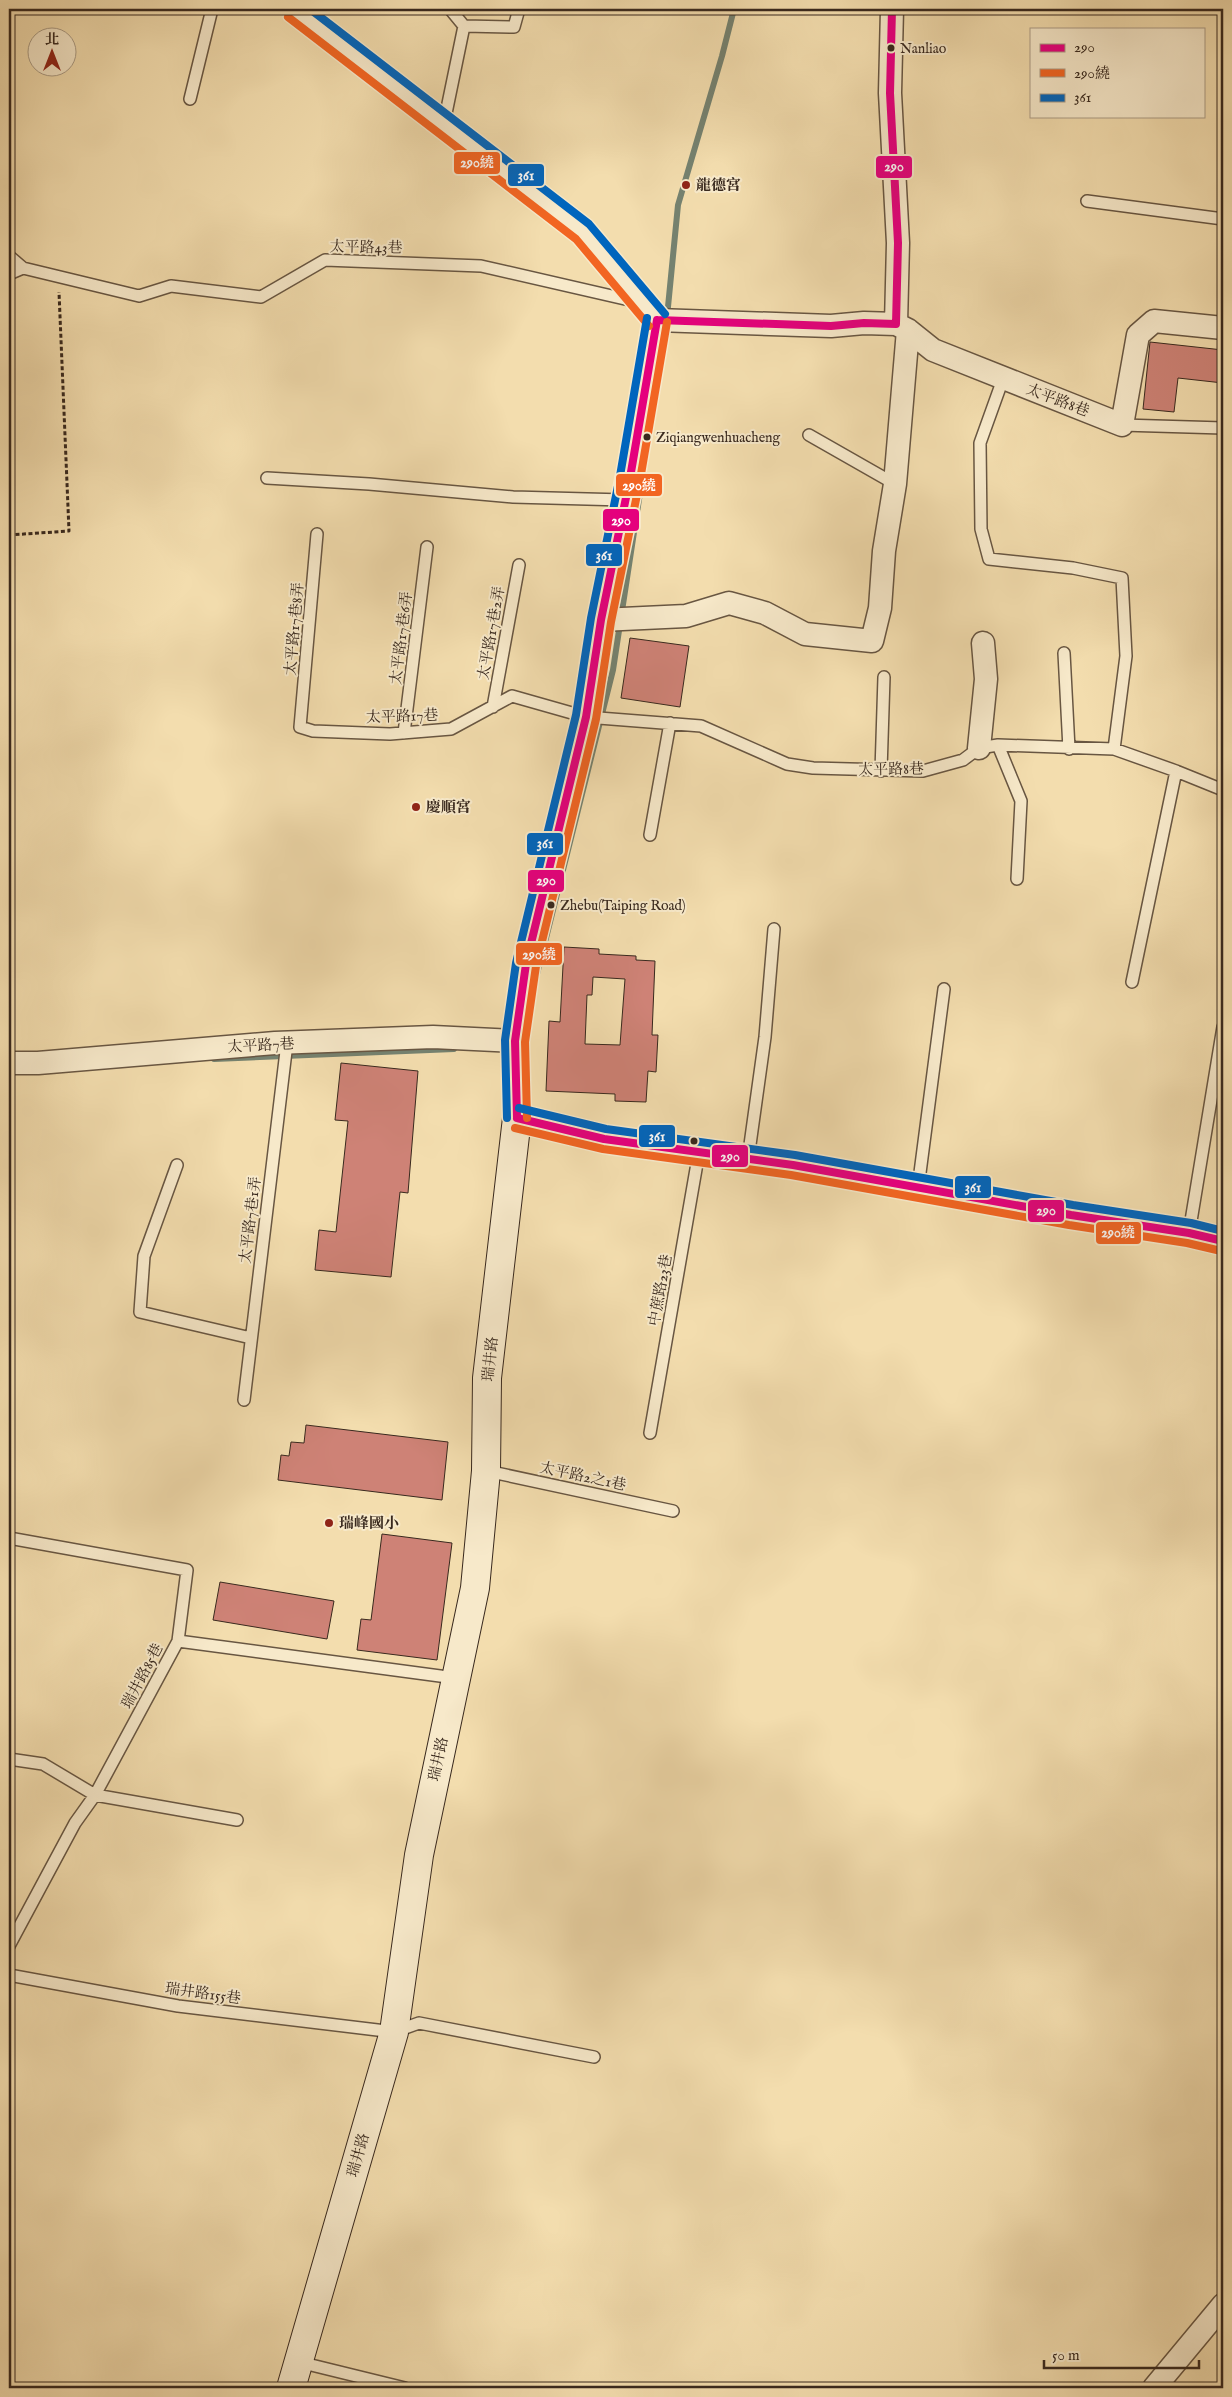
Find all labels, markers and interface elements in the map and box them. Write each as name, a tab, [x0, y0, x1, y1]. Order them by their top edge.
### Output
north arrow	[28, 28, 78, 78]
legend	[1030, 28, 1204, 118]
text: 北	[45, 31, 59, 49]
text: 290	[1074, 38, 1095, 57]
place label: Nanliao	[900, 40, 947, 58]
marker: Nanliao	[886, 43, 896, 53]
text: 290繞	[1074, 64, 1110, 83]
text: 361	[1074, 88, 1091, 107]
line badge: 290繞	[453, 151, 501, 175]
text: 290繞	[460, 154, 494, 172]
line badge: 290	[875, 155, 913, 179]
text: 290	[884, 158, 904, 176]
line badge: 361	[507, 163, 545, 187]
text: 361	[518, 167, 534, 185]
place label: 龍德宮	[696, 176, 741, 195]
marker: 龍德宮	[680, 179, 692, 191]
street label: 太平路43巷	[329, 237, 403, 258]
street label: 太平路8巷	[1024, 380, 1092, 421]
place label: Ziqiangwenhuacheng	[656, 429, 781, 447]
marker: Ziqiangwenhuacheng	[642, 432, 652, 442]
line badge: 290繞	[615, 473, 663, 497]
text: 290繞	[622, 477, 656, 495]
line badge: 290	[602, 508, 640, 532]
text: 290	[611, 512, 631, 530]
line badge: 361	[585, 543, 623, 567]
text: 361	[596, 547, 612, 565]
street label: 太平路17巷8弄	[281, 582, 308, 676]
street label: 太平路17巷2弄	[474, 585, 509, 681]
street label: 太平路17巷6弄	[386, 590, 417, 686]
street label: 太平路17巷	[365, 706, 439, 727]
street label: 太平路8巷	[858, 759, 924, 780]
place label: 慶順宮	[426, 798, 471, 817]
marker: 慶順宮	[410, 801, 422, 813]
line badge: 361	[526, 832, 564, 856]
text: 361	[537, 835, 553, 853]
line badge: 290	[527, 869, 565, 893]
text: 290	[536, 872, 556, 890]
place label: Zhebu(Taiping Road)	[560, 897, 686, 915]
marker: Zhebu(Taiping Road)	[546, 900, 556, 910]
line badge: 290繞	[515, 942, 563, 966]
text: 290繞	[522, 946, 556, 964]
street label: 太平路7巷	[227, 1034, 295, 1057]
line badge: 361	[638, 1124, 676, 1148]
text: 361	[649, 1128, 665, 1146]
unlabelled marker	[689, 1136, 699, 1146]
line badge: 290	[711, 1144, 749, 1168]
text: 290	[720, 1148, 740, 1166]
street label: 太平路7巷1弄	[236, 1175, 265, 1265]
line badge: 361	[954, 1175, 992, 1199]
text: 361	[965, 1179, 981, 1197]
line badge: 290	[1027, 1199, 1065, 1223]
text: 290	[1036, 1202, 1056, 1220]
line badge: 290繞	[1095, 1221, 1142, 1245]
text: 290繞	[1101, 1224, 1135, 1242]
street label: 中蔗路23巷	[645, 1253, 676, 1328]
street label: 瑞井路	[479, 1336, 502, 1382]
street label: 太平路2之1巷	[538, 1458, 628, 1495]
place label: 瑞峰國小	[339, 1514, 399, 1533]
marker: 瑞峰國小	[323, 1517, 335, 1529]
street label: 瑞井路85巷	[117, 1640, 168, 1712]
street label: 瑞井路	[425, 1735, 452, 1783]
street label: 瑞井路155巷	[164, 1979, 242, 2008]
street label: 瑞井路	[343, 2131, 374, 2179]
scale bar	[1044, 2337, 1200, 2369]
text: 50 m	[1052, 2346, 1080, 2365]

